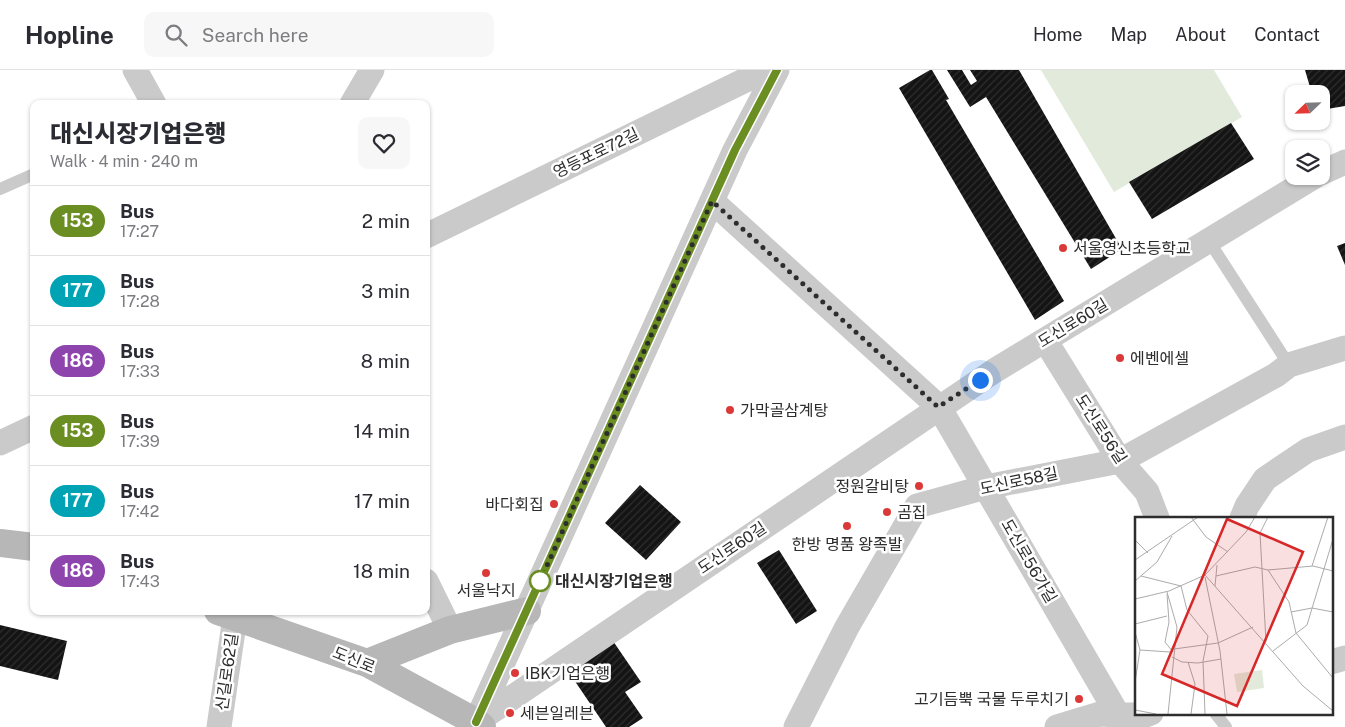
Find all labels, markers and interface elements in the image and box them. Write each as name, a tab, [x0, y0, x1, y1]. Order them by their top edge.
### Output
search box	[144, 12, 494, 57]
text: Hopline	[25, 21, 114, 49]
icon: search	[162, 21, 190, 49]
text: Search here	[202, 24, 309, 46]
text: Home	[1033, 24, 1083, 45]
text: Map	[1111, 24, 1147, 45]
text: About	[1175, 24, 1226, 45]
text: Contact	[1254, 24, 1320, 45]
north arrow	[1285, 85, 1330, 130]
map controls	[1285, 85, 1330, 185]
button: heart	[358, 117, 410, 169]
text: 대신시장기업은행	[50, 119, 227, 147]
street label: 영등포로72길	[550, 124, 642, 182]
button: layers	[1285, 140, 1330, 185]
text: Walk · 4 min · 240 m	[50, 152, 198, 171]
text: Bus	[120, 200, 154, 222]
text: 153	[62, 210, 93, 231]
text: 2 min	[362, 210, 410, 232]
text: 17:27	[120, 222, 159, 241]
place label: 서울영신초등학교	[1073, 239, 1191, 258]
marker: 서울영신초등학교	[1057, 242, 1069, 254]
text: Bus	[120, 270, 154, 292]
text: 177	[62, 280, 93, 301]
text: 3 min	[361, 280, 410, 302]
text: 17:28	[120, 292, 160, 311]
street label: 도신로60길	[1034, 295, 1112, 351]
text: Bus	[120, 340, 154, 362]
place label: 에벤에셀	[1130, 349, 1189, 368]
text: 186	[62, 350, 93, 371]
text: 8 min	[361, 350, 410, 372]
marker: 에벤에셀	[1114, 352, 1126, 364]
text: 17:33	[120, 362, 160, 381]
your location	[968, 368, 993, 393]
street label: 도신로56길	[1071, 391, 1131, 467]
place label: 가막골삼계탕	[740, 401, 829, 420]
marker: 가막골삼계탕	[724, 404, 736, 416]
text: Bus	[120, 410, 154, 432]
text: 153	[62, 420, 93, 441]
text: 14 min	[353, 420, 410, 442]
text: 17:39	[120, 432, 160, 451]
street label: 도신로58길	[978, 463, 1060, 499]
place label: 정원갈비탕	[835, 477, 909, 496]
text: Bus	[120, 480, 154, 502]
marker: 정원갈비탕	[913, 480, 925, 492]
text: 177	[62, 490, 93, 511]
text: 17 min	[354, 490, 410, 512]
place label: 바다회집	[485, 495, 544, 514]
marker: 바다회집	[548, 498, 560, 510]
text: 17:42	[120, 502, 159, 521]
place label: 곰집	[897, 503, 926, 522]
marker: 곰집	[881, 506, 893, 518]
street label: 도신로56가길	[997, 516, 1061, 606]
inset map	[1135, 517, 1332, 714]
street label: 도신로60길	[694, 518, 770, 578]
marker: 한방 명품 왕족발	[841, 520, 853, 532]
place label: 한방 명품 왕족발	[792, 535, 903, 554]
text: Bus	[120, 550, 154, 572]
text: 186	[62, 560, 93, 581]
text: 18 min	[353, 560, 410, 582]
marker: 서울낙지	[480, 567, 492, 579]
marker: 대신시장기업은행	[529, 570, 551, 592]
text: 17:43	[120, 572, 160, 591]
place label: 대신시장기업은행	[555, 572, 673, 591]
place label: 서울낙지	[457, 581, 515, 600]
street label: 신길로62길	[212, 632, 242, 712]
street label: 도신로	[330, 643, 378, 677]
place label: IBK기업은행	[525, 664, 610, 683]
marker: IBK기업은행	[509, 667, 521, 679]
place label: 고기듬뿍 국물 두루치기	[914, 690, 1069, 709]
marker: 고기듬뿍 국물 두루치기	[1073, 693, 1085, 705]
place label: 세븐일레븐	[520, 704, 594, 723]
marker: 세븐일레븐	[504, 707, 516, 719]

